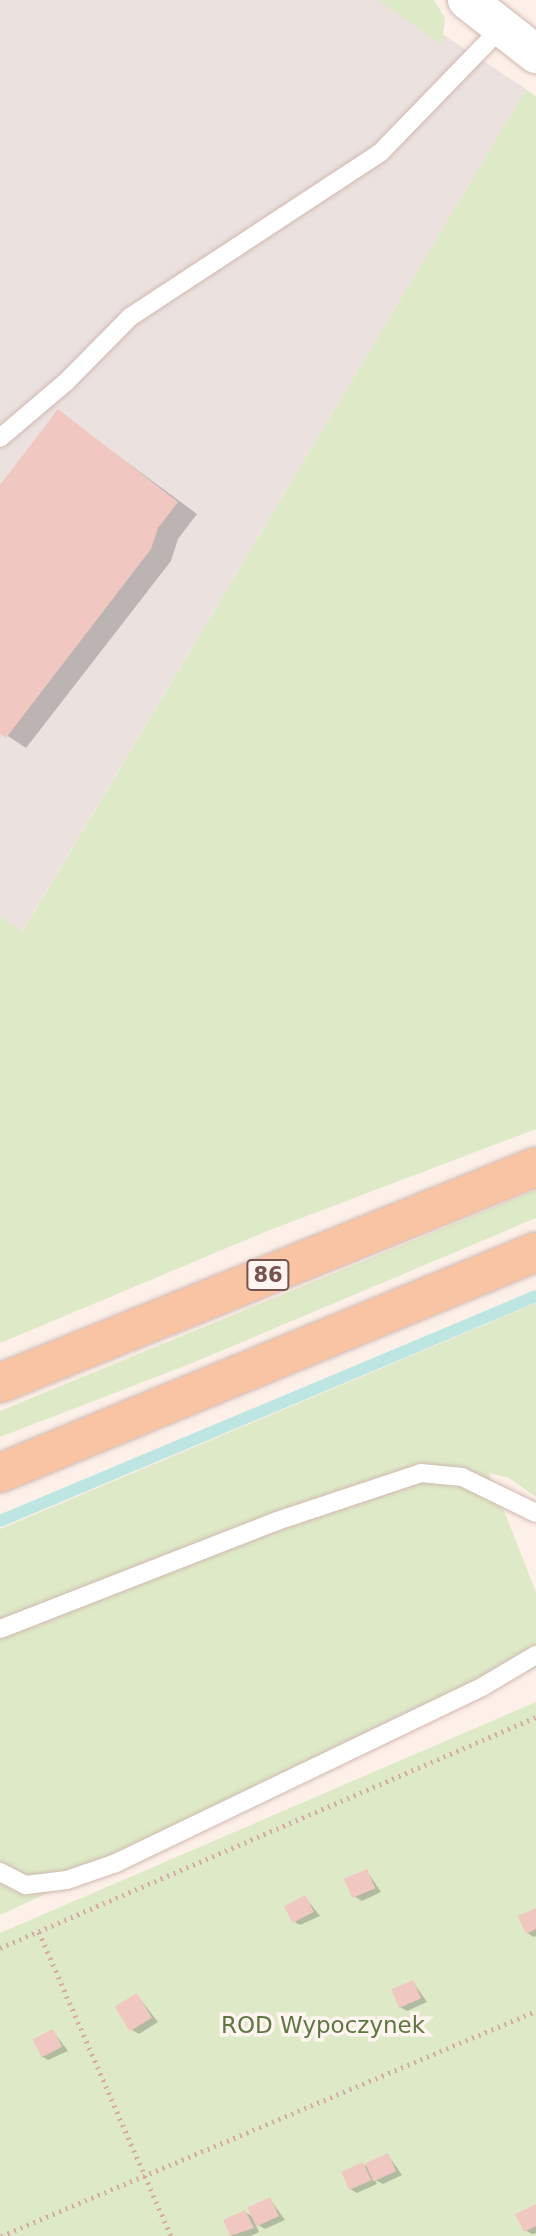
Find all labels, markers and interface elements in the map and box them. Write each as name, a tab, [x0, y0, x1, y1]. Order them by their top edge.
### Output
road number: 86	[245, 1258, 291, 1292]
park label: ROD Wypoczynek	[221, 2011, 425, 2039]

